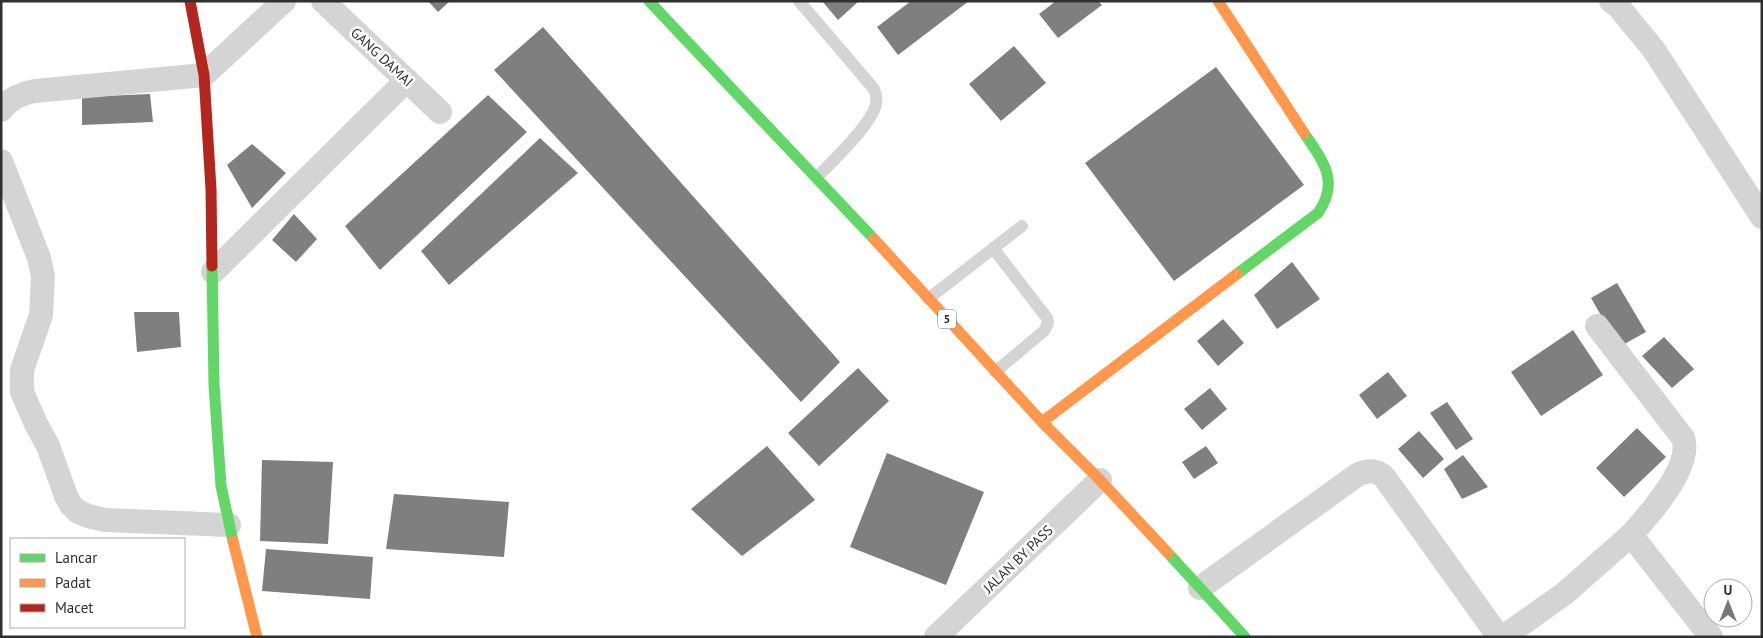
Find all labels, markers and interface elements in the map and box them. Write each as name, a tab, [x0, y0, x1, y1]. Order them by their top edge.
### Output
street label: GANG DAMAI	[347, 24, 417, 90]
road number: 5	[938, 310, 956, 328]
street label: JALAN BY PASS	[979, 521, 1057, 598]
legend	[10, 538, 185, 628]
text: Lancar	[55, 548, 97, 567]
text: Padat	[55, 573, 91, 592]
north arrow	[1703, 578, 1753, 628]
text: U	[1724, 581, 1732, 599]
text: Macet	[55, 598, 93, 617]

